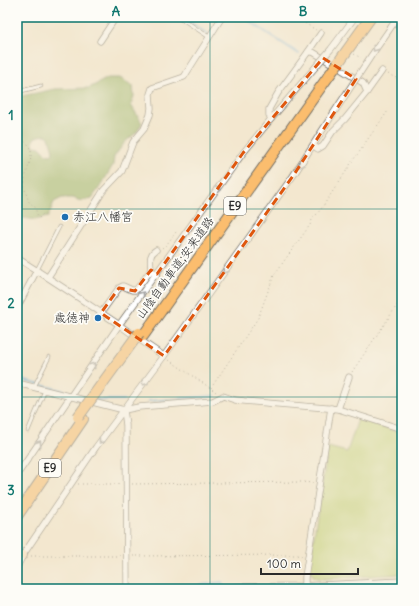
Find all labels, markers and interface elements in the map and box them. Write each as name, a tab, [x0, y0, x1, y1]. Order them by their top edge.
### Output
text: A	[112, 3, 121, 20]
text: B	[299, 3, 308, 20]
one-way arrow	[373, 45, 380, 52]
text: 1	[8, 107, 14, 124]
one-way arrow	[298, 161, 306, 168]
one-way arrow	[213, 185, 221, 192]
road number: E9	[224, 197, 246, 215]
place label: 赤江八幡宮	[73, 209, 133, 224]
marker: 赤江八幡宮	[60, 212, 70, 222]
street label: 山陰自動車道;安来道路	[132, 214, 217, 322]
one-way arrow	[223, 266, 230, 273]
one-way arrow	[137, 291, 144, 298]
text: 2	[7, 295, 15, 312]
place label: 歳徳神	[54, 310, 90, 325]
marker: 歳徳神	[93, 313, 103, 323]
one-way arrow	[88, 362, 96, 369]
one-way arrow	[141, 379, 149, 386]
one-way arrow	[98, 437, 105, 444]
one-way arrow	[34, 440, 42, 447]
road number: E9	[39, 459, 61, 477]
text: 3	[7, 482, 15, 499]
scale bar	[261, 550, 358, 576]
text: 100 m	[267, 556, 301, 571]

